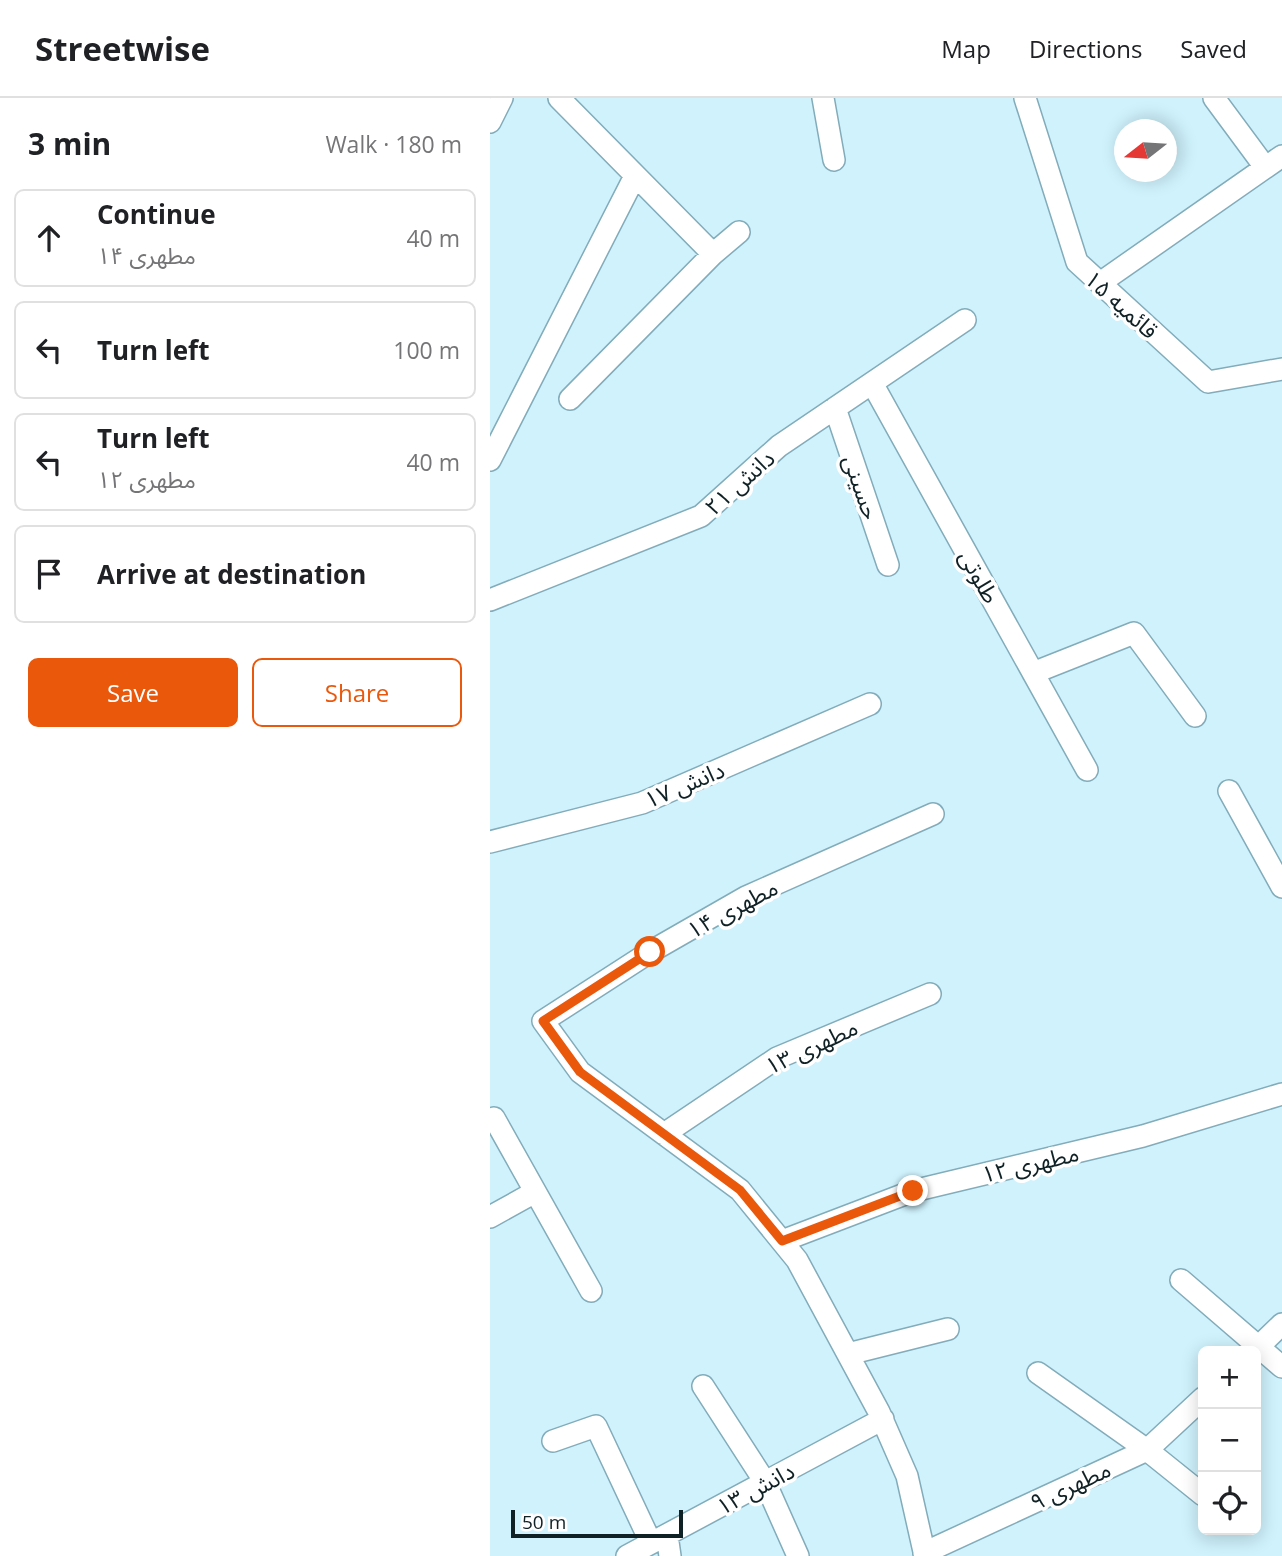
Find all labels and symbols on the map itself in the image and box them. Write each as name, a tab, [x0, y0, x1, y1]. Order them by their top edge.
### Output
north arrow	[1114, 119, 1177, 182]
street label: قائمیه ۱۵	[1078, 263, 1166, 345]
street label: دانش ۲۱	[697, 442, 781, 522]
street label: حسینی	[836, 450, 888, 524]
street label: طلوتی	[952, 543, 1008, 609]
street label: دانش ۱۷	[639, 753, 729, 815]
street label: مطهری ۱۴	[681, 871, 783, 945]
route start	[634, 936, 665, 967]
street label: مطهری ۱۳	[759, 1011, 863, 1081]
street label: مطهری ۱۲	[978, 1136, 1082, 1190]
route end	[897, 1175, 928, 1206]
street label: مطهری ۹	[1024, 1452, 1116, 1518]
street label: دانش ۱۳	[710, 1454, 800, 1522]
scale bar	[511, 1507, 682, 1539]

